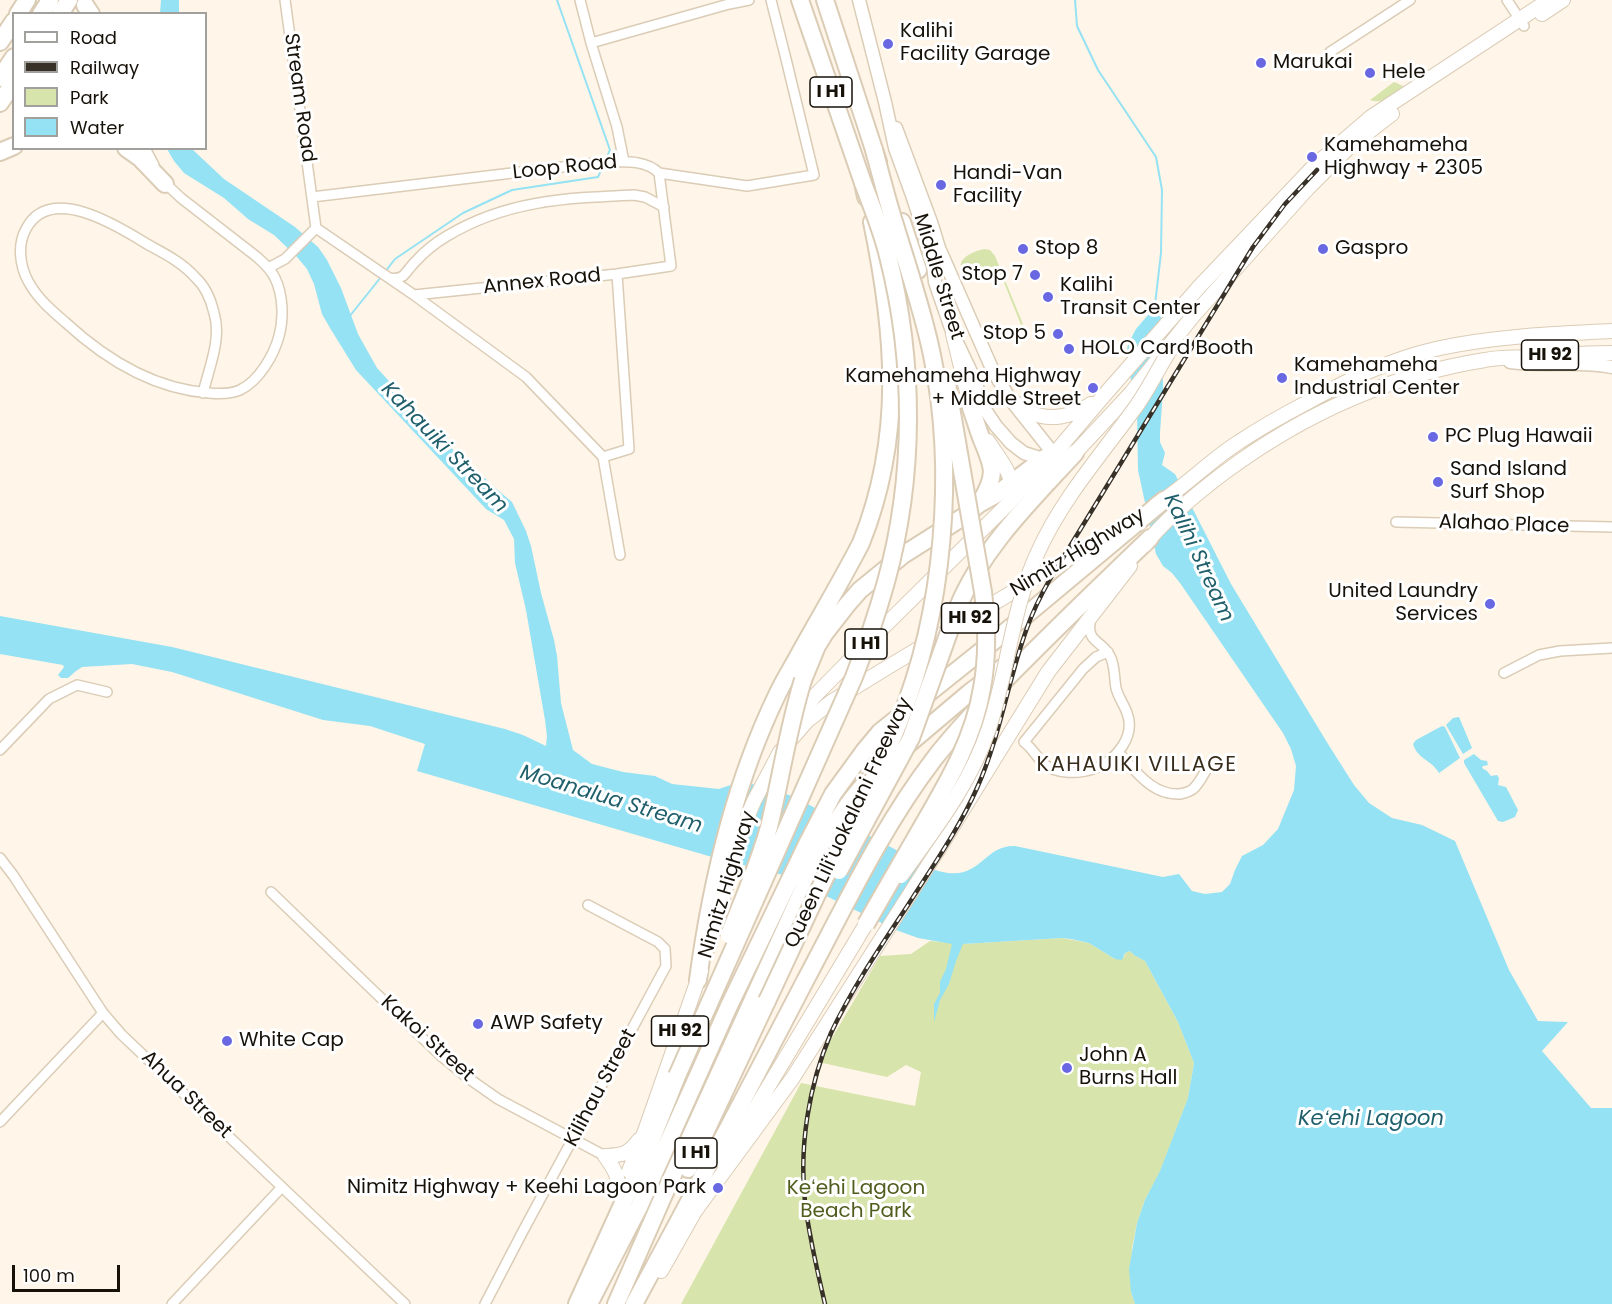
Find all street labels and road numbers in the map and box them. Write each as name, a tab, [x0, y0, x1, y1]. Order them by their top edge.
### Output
street label: Stream Road	[278, 32, 320, 164]
road number: I H1	[810, 77, 852, 107]
street label: Loop Road	[511, 151, 619, 185]
street label: Middle Street	[907, 211, 969, 343]
street label: Annex Road	[482, 264, 602, 300]
road number: HI 92	[1522, 340, 1578, 370]
street label: Nimitz Highway	[1006, 503, 1150, 603]
street label: Alahao Place	[1438, 511, 1570, 539]
road number: HI 92	[942, 603, 998, 633]
road number: I H1	[845, 629, 887, 659]
street label: Queen Liliʻuokalani Freeway	[780, 694, 918, 952]
street label: Nimitz Highway	[694, 809, 762, 961]
street label: Kakoi Street	[375, 991, 479, 1087]
road number: HI 92	[652, 1016, 708, 1046]
street label: Kilihau Street	[560, 1025, 642, 1151]
street label: Ahua Street	[136, 1046, 236, 1144]
road number: I H1	[675, 1138, 717, 1168]

